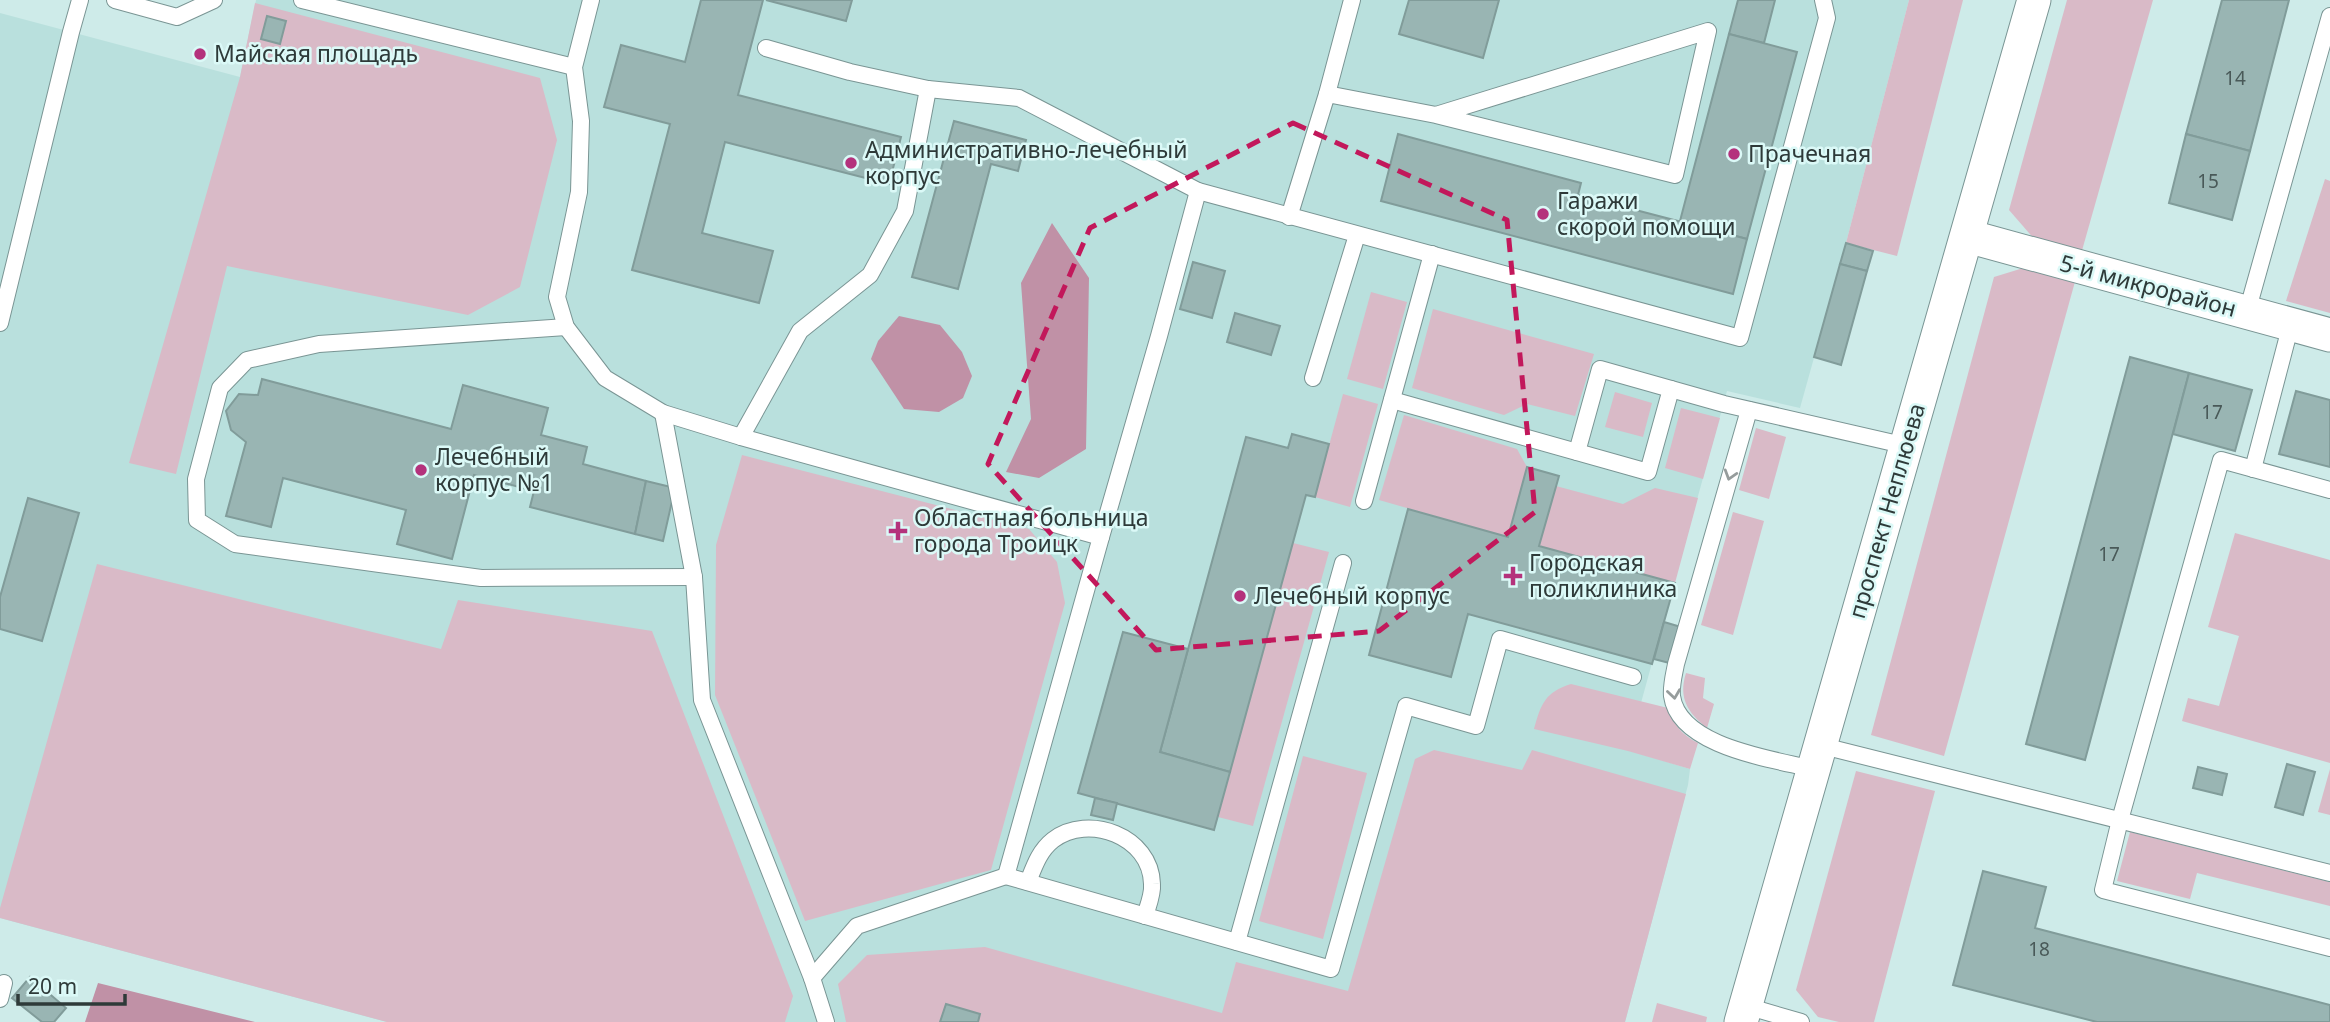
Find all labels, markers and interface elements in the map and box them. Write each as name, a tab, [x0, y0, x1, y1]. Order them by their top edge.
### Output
place label: Майская площадь	[214, 37, 418, 69]
marker: Майская площадь	[192, 46, 208, 62]
house number: 14	[2224, 65, 2246, 91]
place label: Административно-лечебный корпус	[865, 133, 1187, 191]
place label: Прачечная	[1748, 137, 1871, 169]
marker: Прачечная	[1726, 146, 1742, 162]
marker: Административно-лечебный корпус	[843, 155, 859, 171]
house number: 15	[2197, 168, 2219, 194]
place label: Гаражи скорой помощи	[1557, 184, 1736, 242]
marker: Гаражи скорой помощи	[1535, 206, 1551, 222]
street label: 5-й микрорайон	[2056, 246, 2240, 324]
street label: проспект Неплюева	[1840, 399, 1932, 622]
house number: 17	[2201, 399, 2223, 425]
place label: Лечебный корпус №1	[435, 440, 553, 498]
marker: Лечебный корпус №1	[413, 462, 429, 478]
one-way arrow	[1723, 469, 1738, 481]
place label: Областная больница города Троицк	[914, 501, 1148, 559]
marker: Областная больница города Троицк	[888, 521, 908, 541]
house number: 17	[2098, 541, 2120, 567]
place label: Городская поликлиника	[1529, 546, 1677, 604]
marker: Городская поликлиника	[1503, 566, 1523, 586]
place label: Лечебный корпус	[1254, 579, 1450, 611]
marker: Лечебный корпус	[1232, 588, 1248, 604]
one-way arrow	[1667, 688, 1682, 700]
house number: 18	[2028, 936, 2050, 962]
scale bar	[18, 962, 124, 1006]
text: 20 m	[28, 972, 77, 1000]

